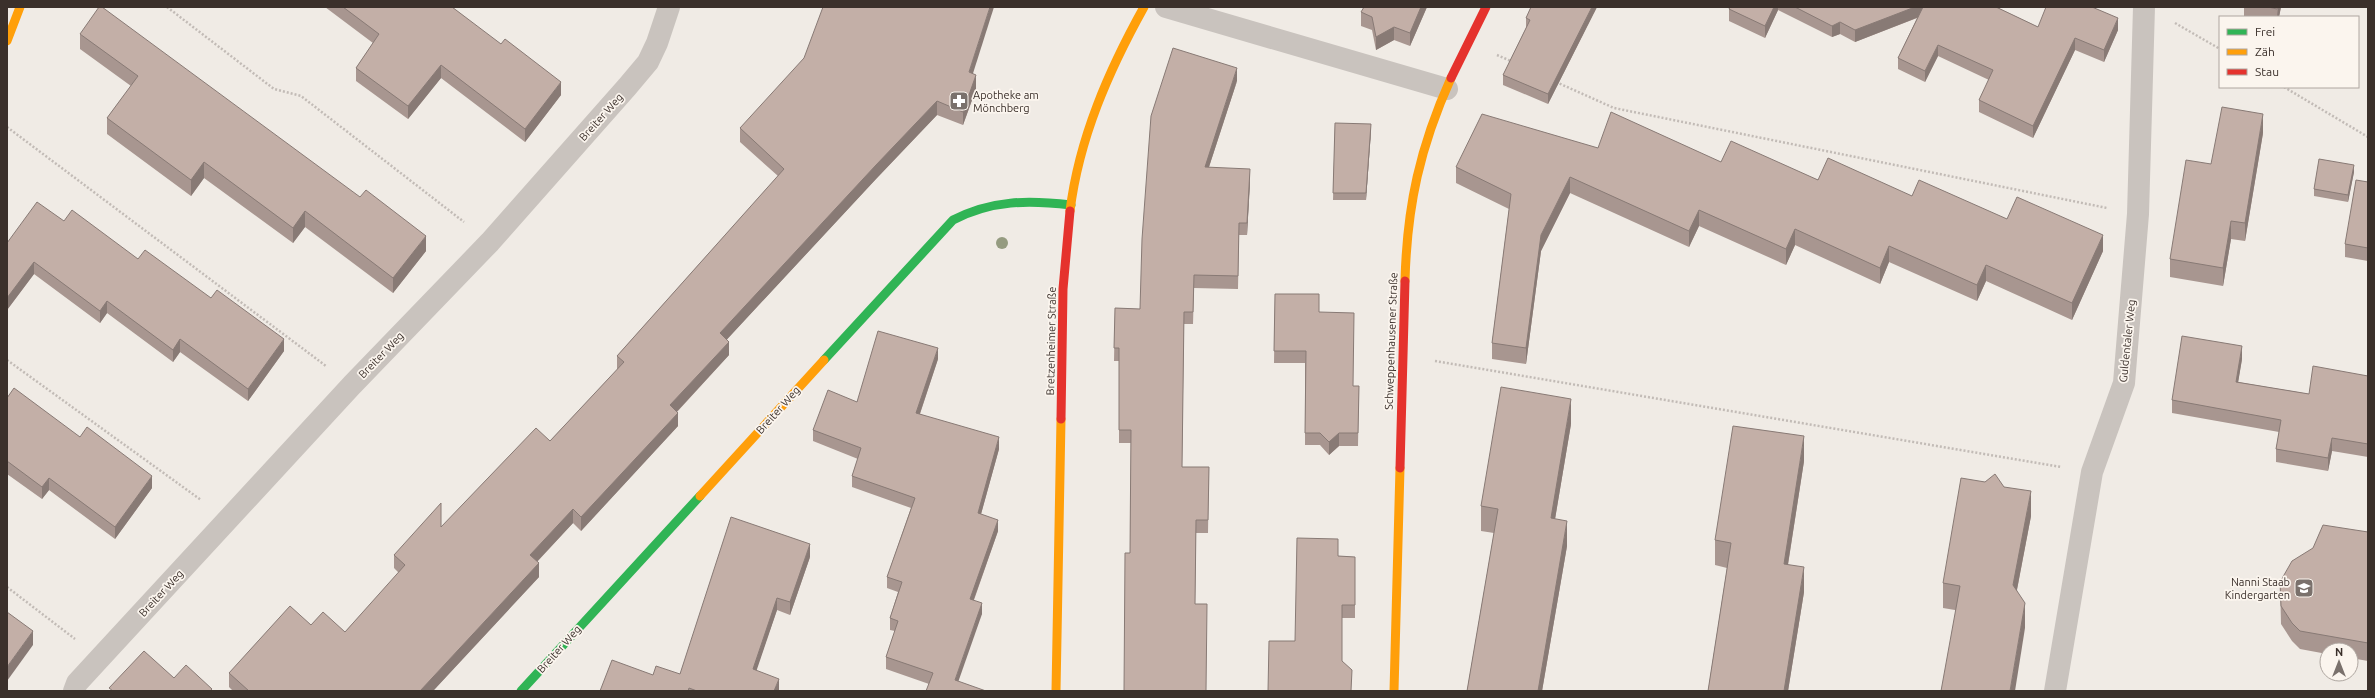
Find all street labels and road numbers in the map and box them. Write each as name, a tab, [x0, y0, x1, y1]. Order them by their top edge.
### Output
street label: Breiter Weg	[577, 91, 625, 143]
street label: Schweppenhausener Straße	[1383, 272, 1399, 410]
street label: Bretzenheimer Straße	[1044, 287, 1058, 395]
street label: Guldentaler Weg	[2117, 299, 2137, 383]
street label: Breiter Weg	[356, 329, 406, 381]
street label: Breiter Weg	[754, 384, 802, 436]
street label: Breiter Weg	[136, 567, 186, 619]
street label: Breiter Weg	[535, 623, 583, 675]

